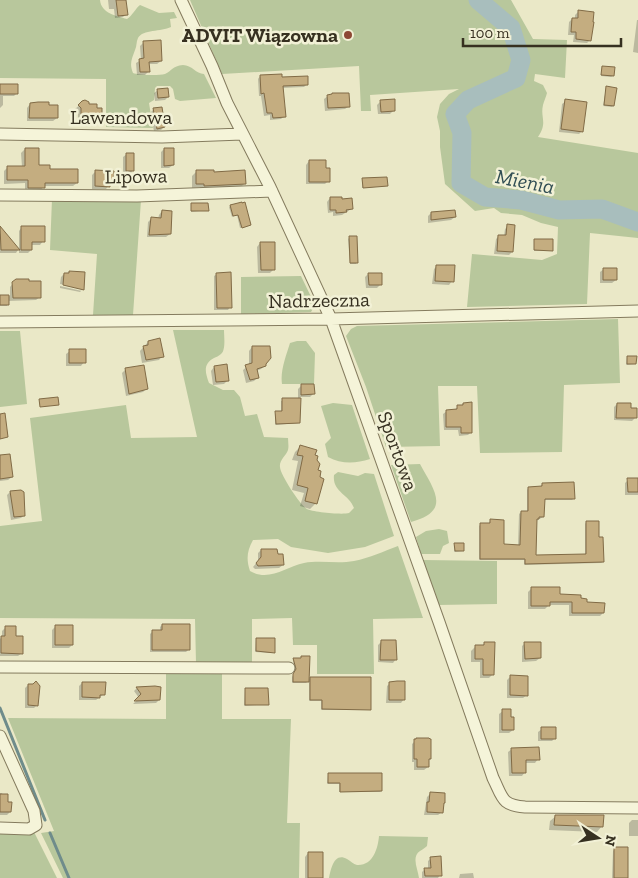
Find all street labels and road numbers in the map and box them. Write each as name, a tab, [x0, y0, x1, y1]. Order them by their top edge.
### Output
street label: Lawendowa	[70, 105, 172, 129]
street label: Lipowa	[105, 163, 168, 189]
street label: Nadrzeczna	[268, 287, 370, 313]
street label: Sportowa	[373, 408, 424, 494]

